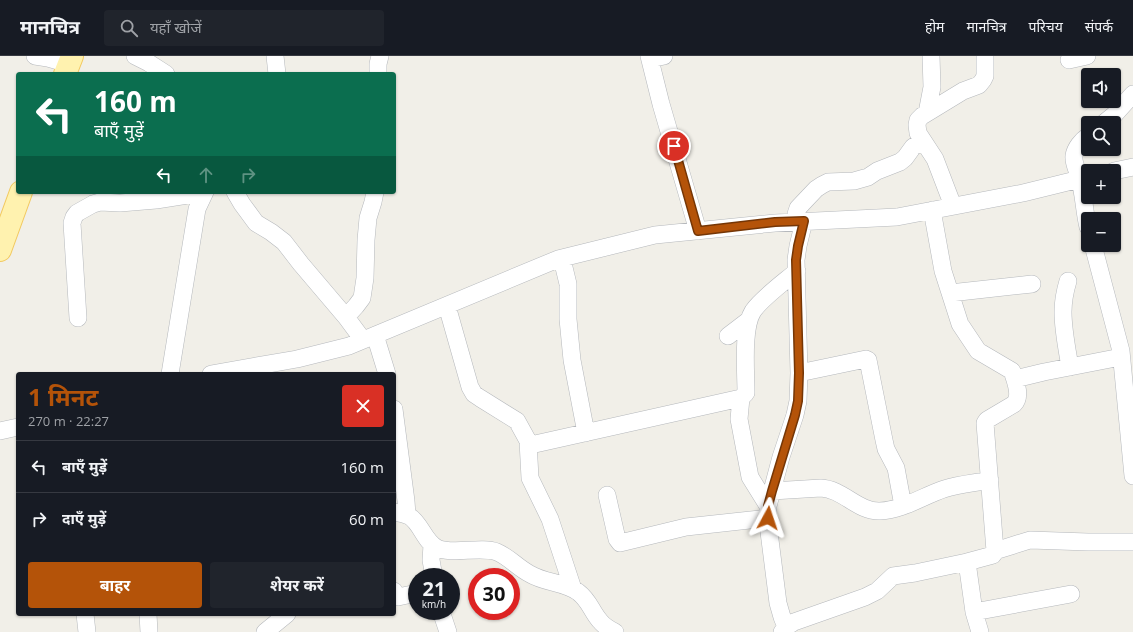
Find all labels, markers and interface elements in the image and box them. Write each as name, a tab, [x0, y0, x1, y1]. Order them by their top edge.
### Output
search box	[104, 10, 384, 46]
text: मानचित्र	[20, 14, 80, 40]
icon: search	[118, 17, 140, 39]
text: यहाँ खोजें	[150, 17, 202, 37]
text: होम	[925, 17, 944, 36]
text: मानचित्र	[966, 17, 1007, 36]
text: परिचय	[1029, 17, 1063, 36]
text: संपर्क	[1085, 17, 1113, 36]
map controls	[1081, 68, 1121, 252]
button: sound	[1081, 68, 1121, 108]
text: 160 m	[94, 82, 177, 120]
icon: left	[28, 88, 80, 140]
button: search	[1081, 116, 1121, 156]
text: बाएँ मुड़ें	[94, 118, 144, 142]
pin	[657, 129, 691, 163]
icon: arrive	[663, 135, 685, 157]
icon: left	[153, 164, 175, 186]
icon: ahead	[195, 164, 217, 186]
icon: right	[237, 164, 259, 186]
button: +	[1081, 164, 1121, 204]
button: −	[1081, 212, 1121, 252]
text: 1 मिनट	[28, 380, 98, 413]
button: close	[342, 385, 384, 427]
text: 270 m · 22:27	[28, 412, 109, 430]
icon: left	[28, 456, 50, 478]
text: बाएँ मुड़ें	[62, 456, 107, 476]
text: 160 m	[340, 457, 384, 477]
position arrow	[747, 497, 789, 539]
icon: right	[28, 508, 50, 530]
text: दाएँ मुड़ें	[62, 508, 106, 528]
text: 60 m	[349, 509, 384, 529]
button: बाहर	[28, 562, 202, 608]
button: शेयर करें	[210, 562, 384, 608]
speed limit sign: 30	[468, 568, 520, 620]
text: 21	[423, 575, 445, 602]
text: km/h	[422, 597, 446, 611]

